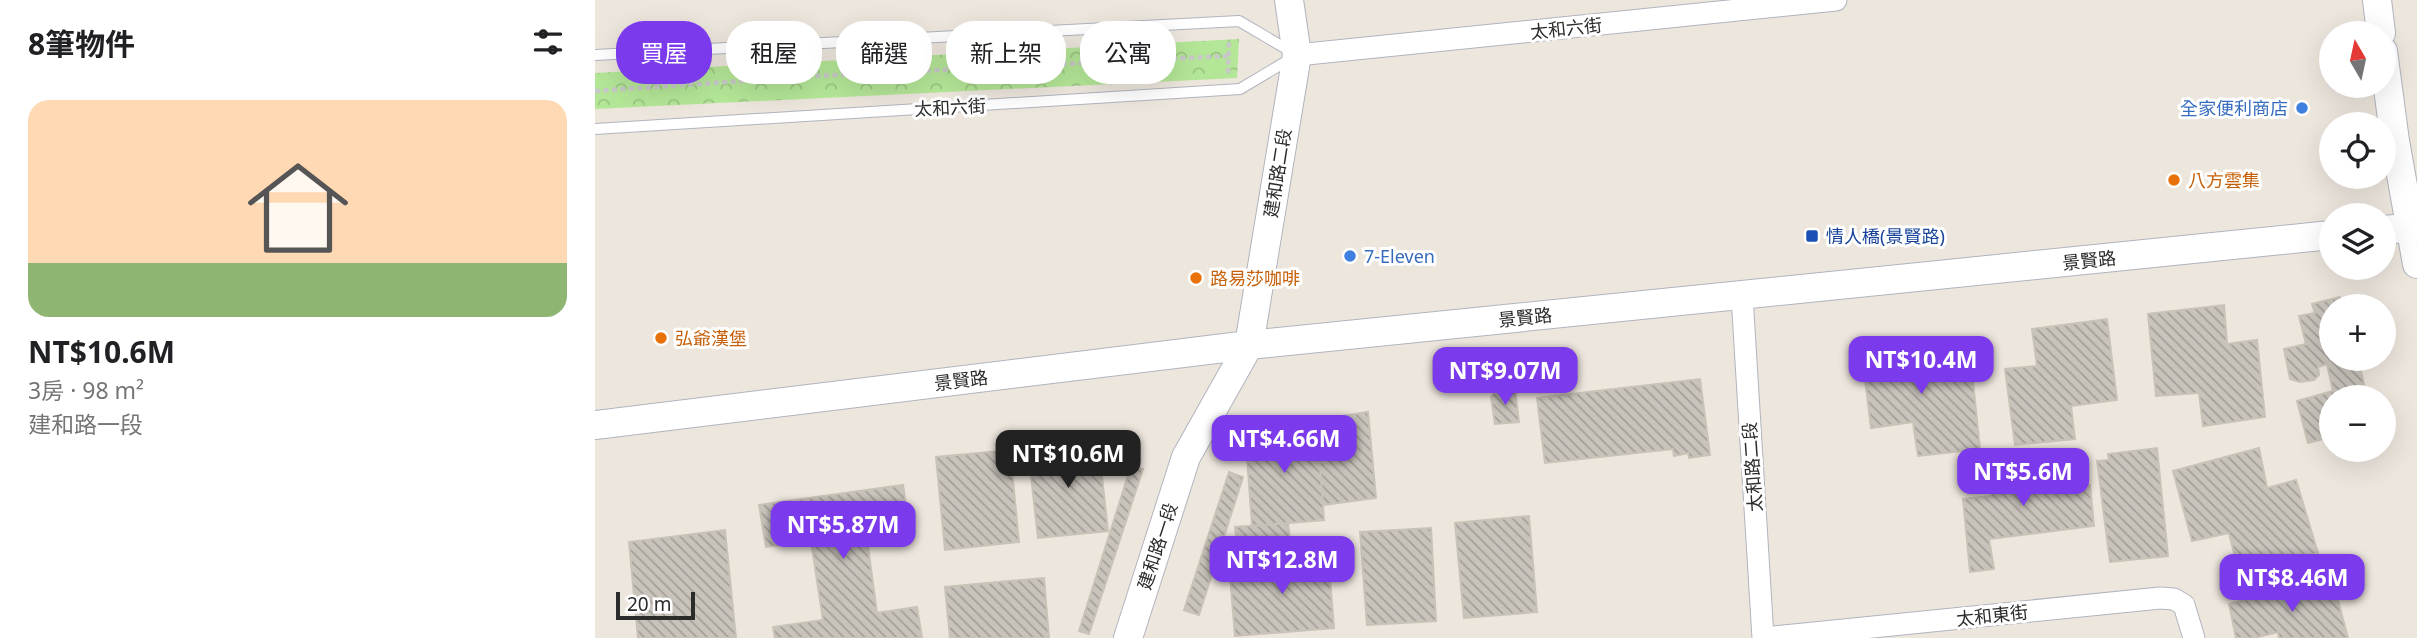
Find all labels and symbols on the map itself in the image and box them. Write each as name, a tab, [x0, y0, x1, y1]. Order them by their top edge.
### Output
street label: 太和六街	[1529, 12, 1603, 44]
north arrow	[2319, 21, 2396, 98]
street label: 太和六街	[913, 93, 987, 121]
place label: 全家便利商店	[2180, 96, 2288, 120]
marker: 全家便利商店	[2294, 100, 2310, 116]
street label: 建和路二段	[1258, 127, 1296, 219]
place label: 八方雲集	[2188, 168, 2260, 192]
marker: 八方雲集	[2166, 172, 2182, 188]
place label: 情人橋(景賢路)	[1826, 224, 1945, 248]
marker: 情人橋(景賢路)	[1804, 228, 1820, 244]
place label: 7-Eleven	[1364, 244, 1435, 268]
street label: 景賢路	[2061, 245, 2117, 275]
marker: 7-Eleven	[1342, 248, 1358, 264]
place label: 路易莎咖啡	[1210, 266, 1300, 290]
marker: 路易莎咖啡	[1188, 270, 1204, 286]
street label: 景賢路	[1497, 302, 1553, 332]
place label: 弘爺漢堡	[675, 326, 747, 350]
marker: 弘爺漢堡	[653, 330, 669, 346]
pin: NT$10.4M	[1849, 336, 1993, 396]
pin: NT$9.07M	[1433, 348, 1577, 407]
street label: 景賢路	[933, 365, 989, 395]
pin: NT$4.66M	[1212, 416, 1356, 475]
street label: 太和路二段	[1737, 421, 1767, 513]
pin: NT$10.6M	[996, 430, 1140, 490]
pin: NT$5.6M	[1958, 448, 2088, 508]
street label: 建和路一段	[1132, 499, 1182, 593]
pin: NT$5.87M	[771, 502, 915, 561]
pin: NT$12.8M	[1210, 536, 1354, 596]
pin: NT$8.46M	[2220, 554, 2364, 614]
scale bar	[616, 589, 695, 621]
street label: 太和東街	[1955, 599, 2029, 631]

